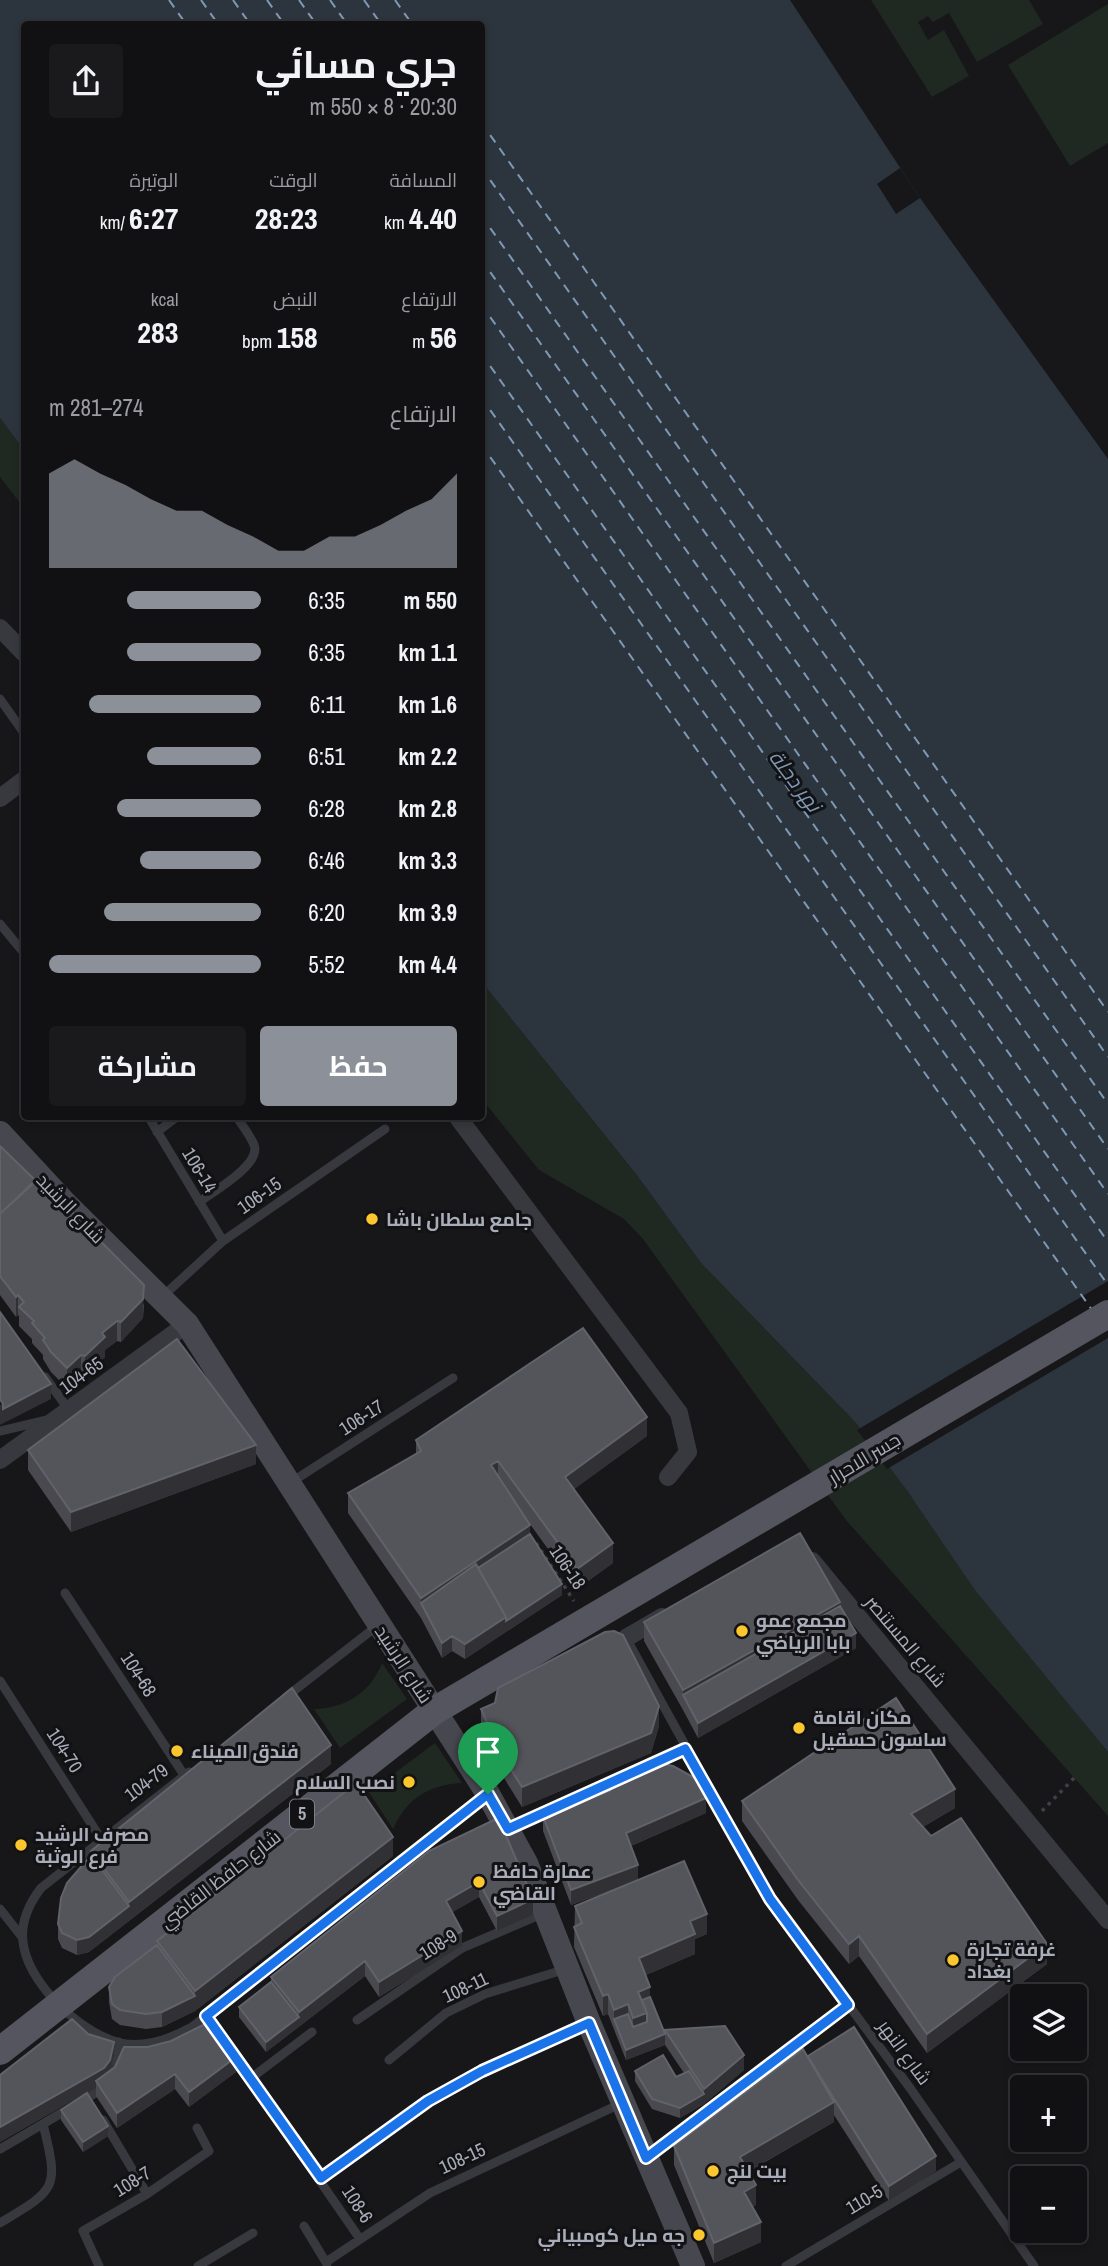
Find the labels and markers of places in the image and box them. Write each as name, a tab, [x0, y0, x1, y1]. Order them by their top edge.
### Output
place label: جامع سلطان باشا	[386, 1206, 532, 1233]
marker: جامع سلطان باشا	[364, 1211, 380, 1227]
place label: مجمع عمو بابا الرياضي	[756, 1607, 850, 1657]
marker: مجمع عمو بابا الرياضي	[734, 1623, 750, 1639]
place label: مكان اقامة ساسون حسقيل	[813, 1704, 947, 1752]
marker: مكان اقامة ساسون حسقيل	[791, 1720, 807, 1736]
pin	[458, 1722, 518, 1794]
place label: فندق الميناء	[191, 1738, 299, 1764]
marker: فندق الميناء	[169, 1743, 185, 1759]
place label: نصب السلام	[295, 1769, 395, 1796]
marker: نصب السلام	[401, 1774, 417, 1790]
place label: مصرف الرشيد فرع الوثبة	[35, 1821, 149, 1870]
marker: مصرف الرشيد فرع الوثبة	[13, 1837, 29, 1853]
place label: عمارة حافظ القاضي	[493, 1858, 591, 1908]
marker: عمارة حافظ القاضي	[471, 1874, 487, 1890]
place label: غرفة تجارة بغداد	[967, 1936, 1056, 1984]
marker: غرفة تجارة بغداد	[945, 1952, 961, 1968]
place label: بيت لنج	[727, 2158, 787, 2185]
marker: بيت لنج	[705, 2163, 721, 2179]
place label: جه ميل كومبياني	[538, 2222, 685, 2251]
marker: جه ميل كومبياني	[691, 2227, 707, 2243]

